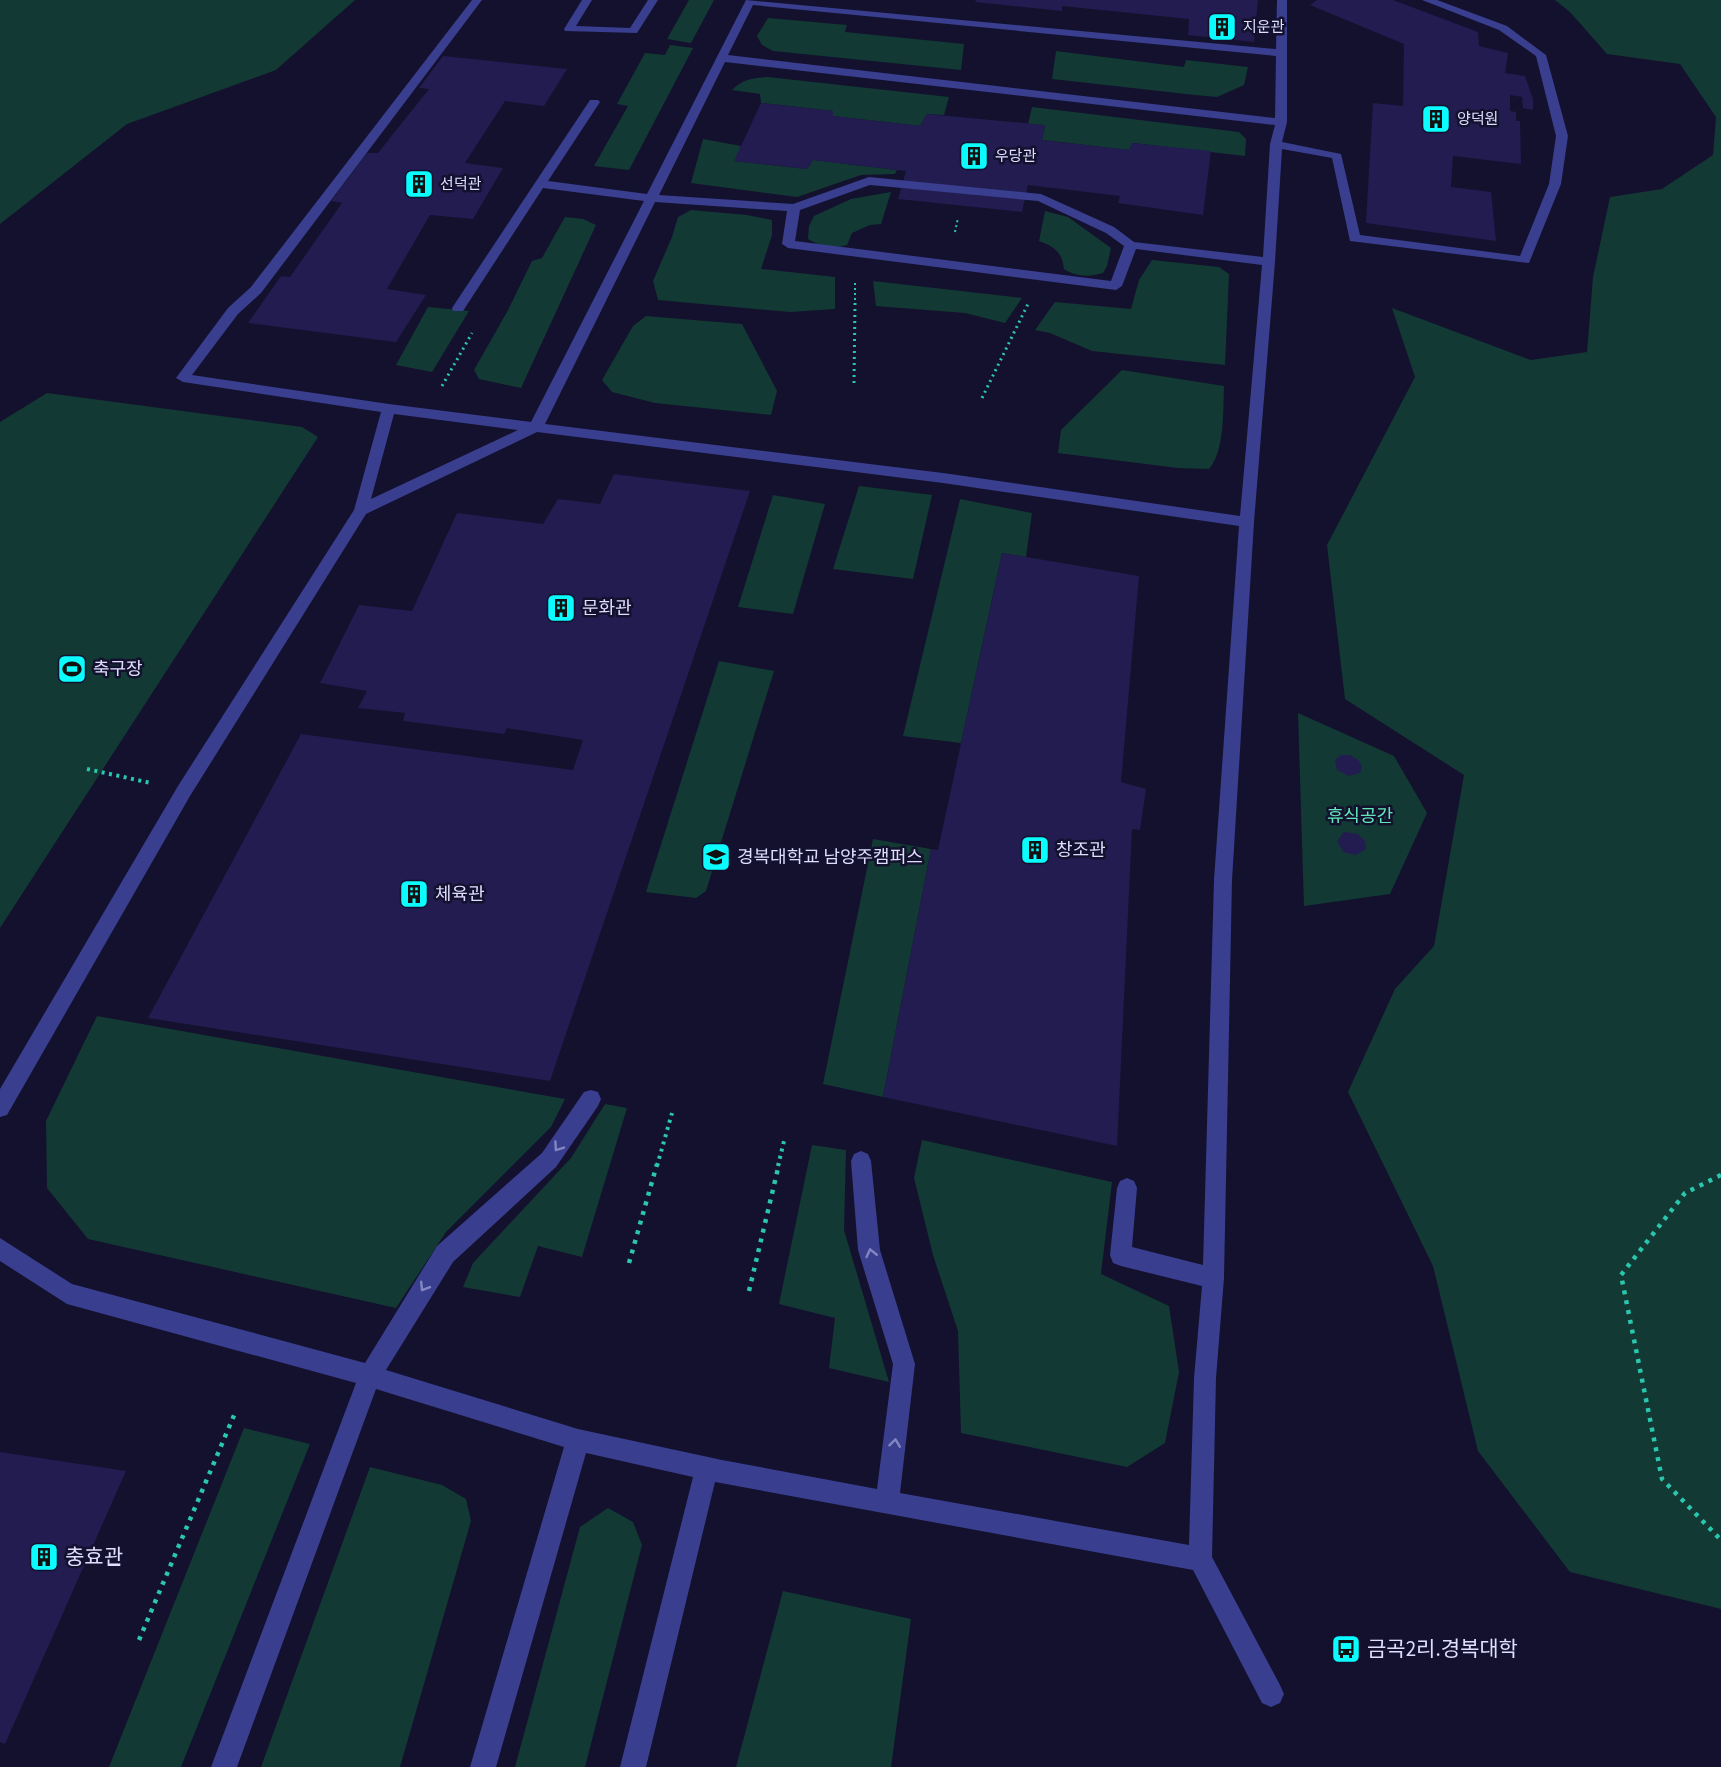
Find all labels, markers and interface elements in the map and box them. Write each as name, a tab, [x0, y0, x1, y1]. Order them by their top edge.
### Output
building icon: 지운관	[1206, 11, 1238, 43]
place label: 지운관	[1243, 17, 1285, 38]
building icon: 양덕원	[1420, 103, 1452, 135]
place label: 양덕원	[1457, 109, 1498, 130]
building icon: 우당관	[958, 140, 990, 172]
place label: 우당관	[995, 146, 1037, 167]
building icon: 선덕관	[403, 168, 435, 200]
place label: 선덕관	[440, 174, 482, 195]
building icon: 문화관	[545, 592, 577, 624]
place label: 문화관	[582, 596, 632, 621]
sports icon: 축구장	[56, 653, 88, 685]
place label: 축구장	[93, 657, 143, 682]
park label: 휴식공간	[1327, 804, 1393, 829]
building icon: 창조관	[1019, 834, 1051, 866]
place label: 창조관	[1056, 838, 1106, 863]
school or university icon: 경복대학교 남양주캠퍼스	[700, 841, 732, 873]
place label: 경복대학교 남양주캠퍼스	[737, 845, 923, 870]
building icon: 체육관	[398, 878, 430, 910]
place label: 체육관	[435, 882, 485, 907]
one-way arrow	[554, 1141, 565, 1152]
one-way arrow	[865, 1248, 878, 1258]
one-way arrow	[419, 1281, 431, 1291]
one-way arrow	[888, 1438, 900, 1447]
building icon: 충효관	[28, 1541, 60, 1573]
place label: 충효관	[65, 1542, 123, 1572]
bus stop icon: 금곡2리.경복대학	[1330, 1633, 1362, 1665]
place label: 금곡2리.경복대학	[1367, 1634, 1518, 1664]

